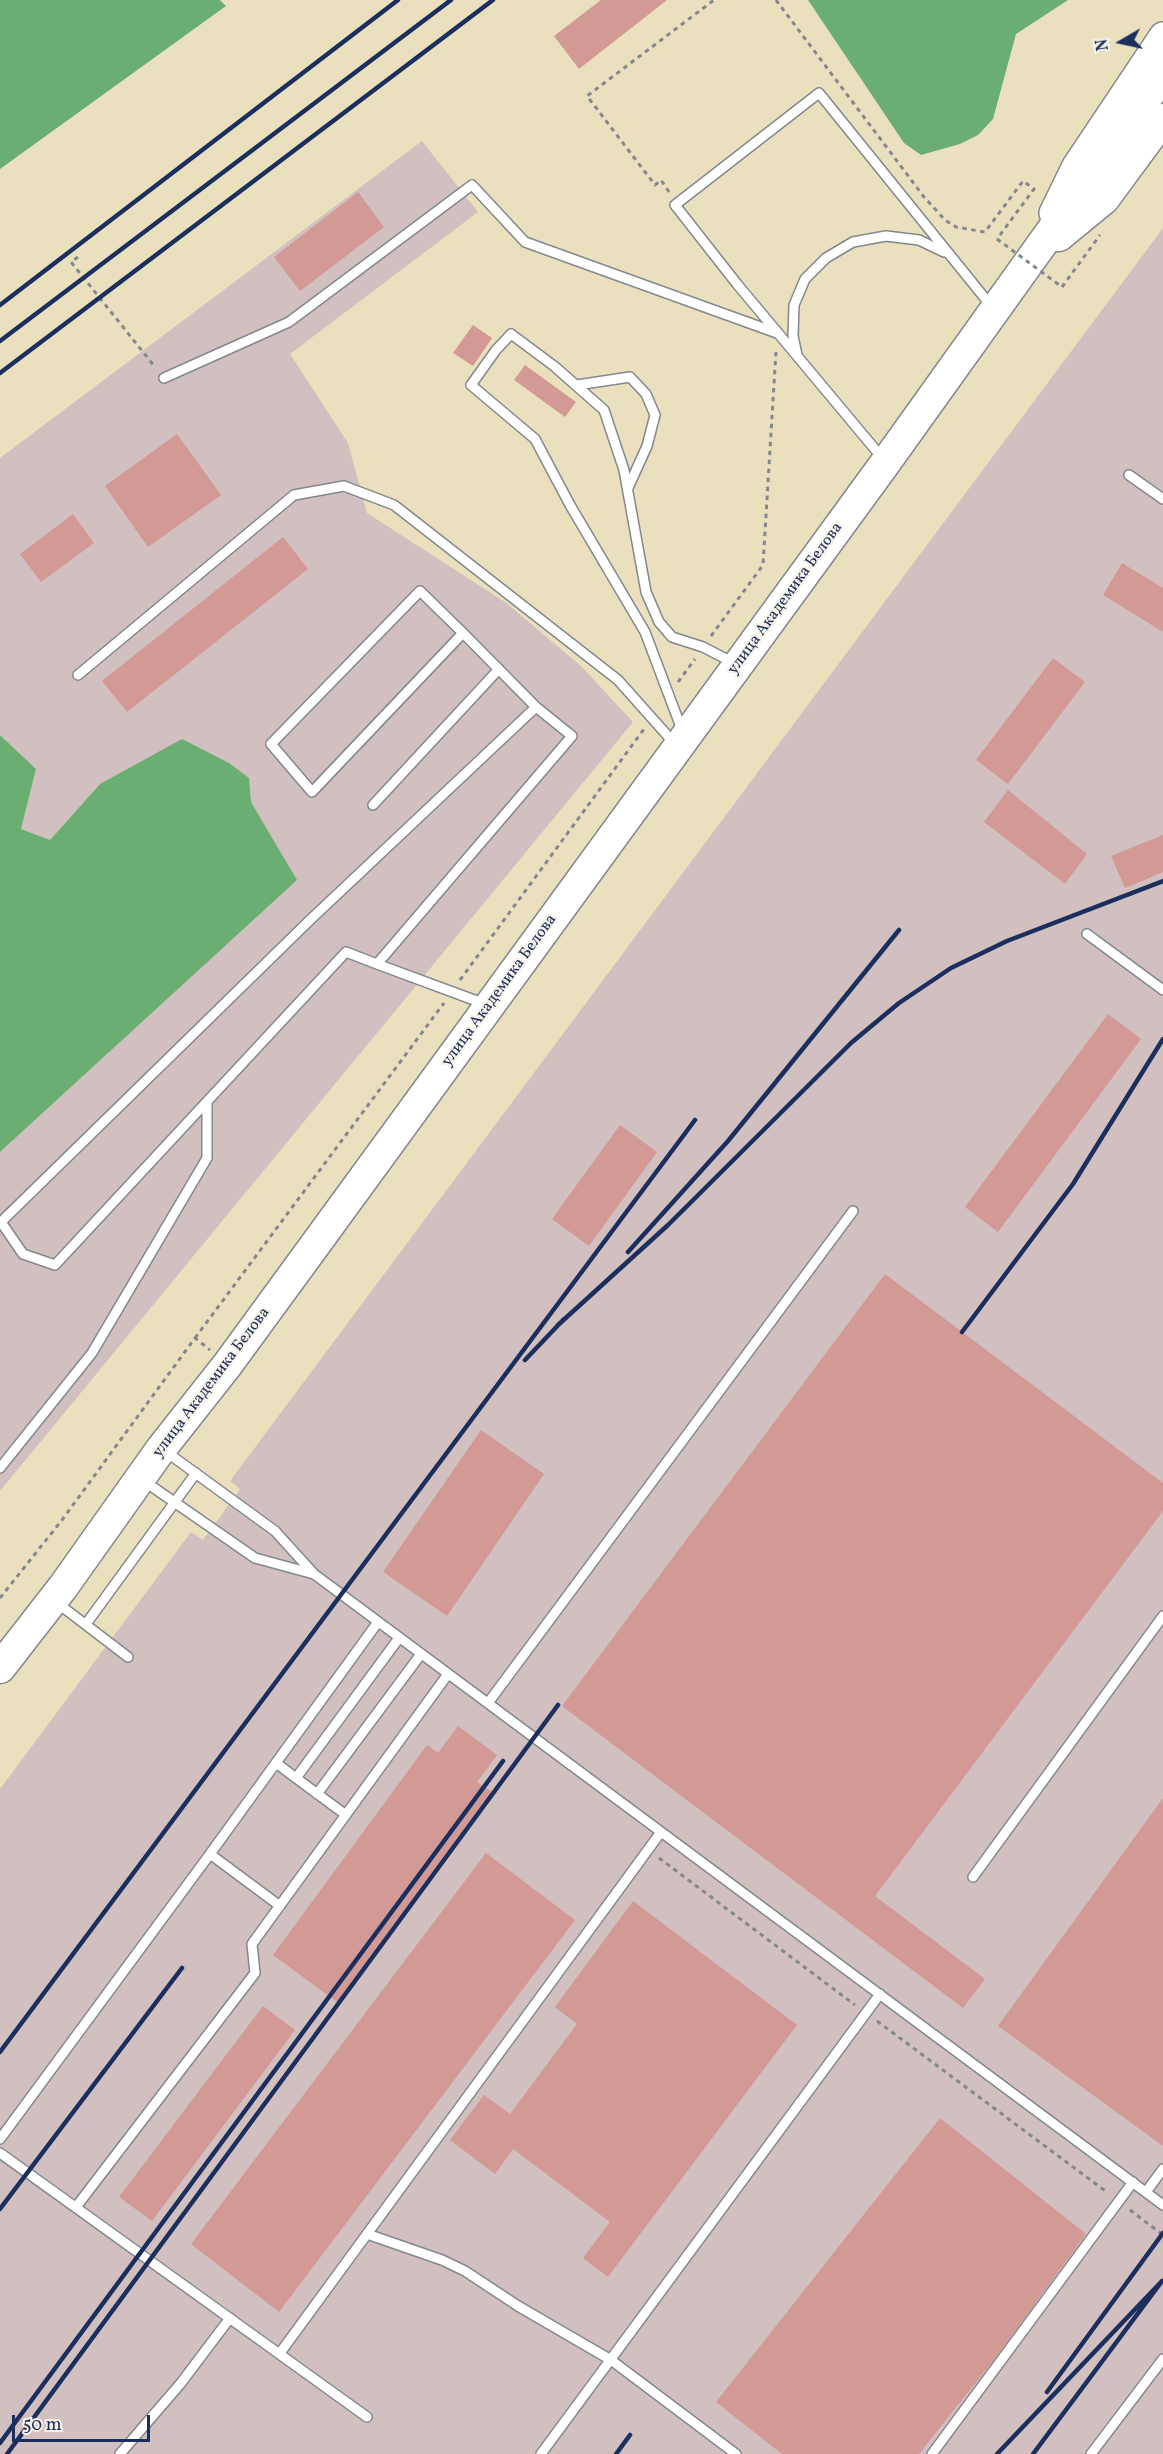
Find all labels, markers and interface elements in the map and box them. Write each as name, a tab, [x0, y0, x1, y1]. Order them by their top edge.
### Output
north arrow	[1091, 12, 1151, 72]
text: N	[1091, 37, 1115, 52]
street label: улица Академика Белова	[724, 519, 848, 679]
street label: улица Академика Белова	[438, 911, 562, 1071]
street label: улица Академика Белова	[149, 1304, 275, 1462]
scale bar	[15, 2403, 153, 2441]
text: 50 m	[23, 2413, 62, 2438]

